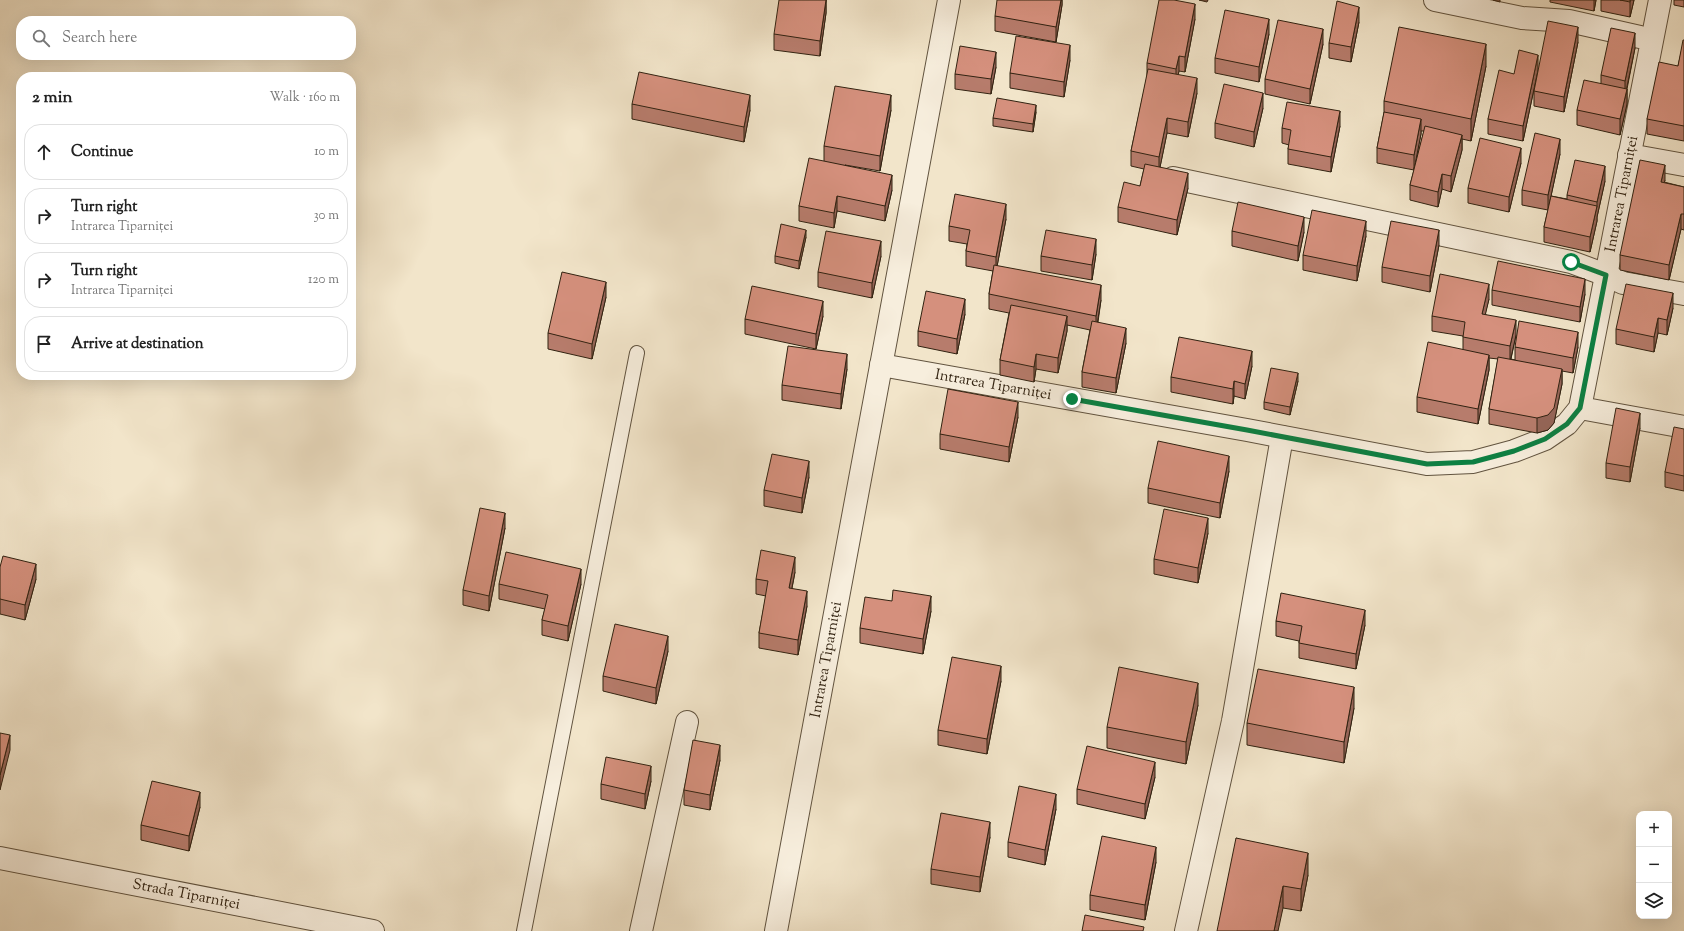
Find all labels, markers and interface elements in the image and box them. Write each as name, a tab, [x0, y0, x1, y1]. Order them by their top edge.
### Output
search box	[16, 16, 356, 60]
icon: search	[30, 27, 52, 49]
text: Search here	[62, 28, 137, 49]
text: 2 min	[32, 86, 73, 110]
text: Walk · 160 m	[269, 89, 340, 107]
street label: Intrarea Tiparniței	[1600, 134, 1644, 254]
icon: ahead	[33, 141, 55, 163]
text: Continue	[71, 142, 133, 163]
text: 10 m	[314, 143, 339, 161]
text: Turn right	[71, 197, 137, 218]
icon: right	[33, 205, 55, 227]
text: 30 m	[313, 207, 339, 225]
text: Intrarea Tiparniței	[71, 218, 173, 236]
route start	[1562, 253, 1580, 271]
text: Turn right	[71, 261, 137, 282]
icon: right	[33, 269, 55, 291]
text: 120 m	[308, 271, 339, 289]
text: Intrarea Tiparniței	[71, 282, 173, 300]
icon: arrive	[33, 333, 55, 355]
text: Arrive at destination	[71, 334, 204, 355]
street label: Intrarea Tiparniței	[933, 364, 1053, 406]
route end	[1063, 390, 1081, 408]
street label: Intrarea Tiparniței	[805, 600, 848, 720]
map controls	[1636, 811, 1672, 919]
button: +	[1636, 811, 1672, 847]
button: −	[1636, 847, 1672, 883]
street label: Strada Tiparniței	[131, 874, 242, 915]
button: layers	[1636, 883, 1672, 919]

